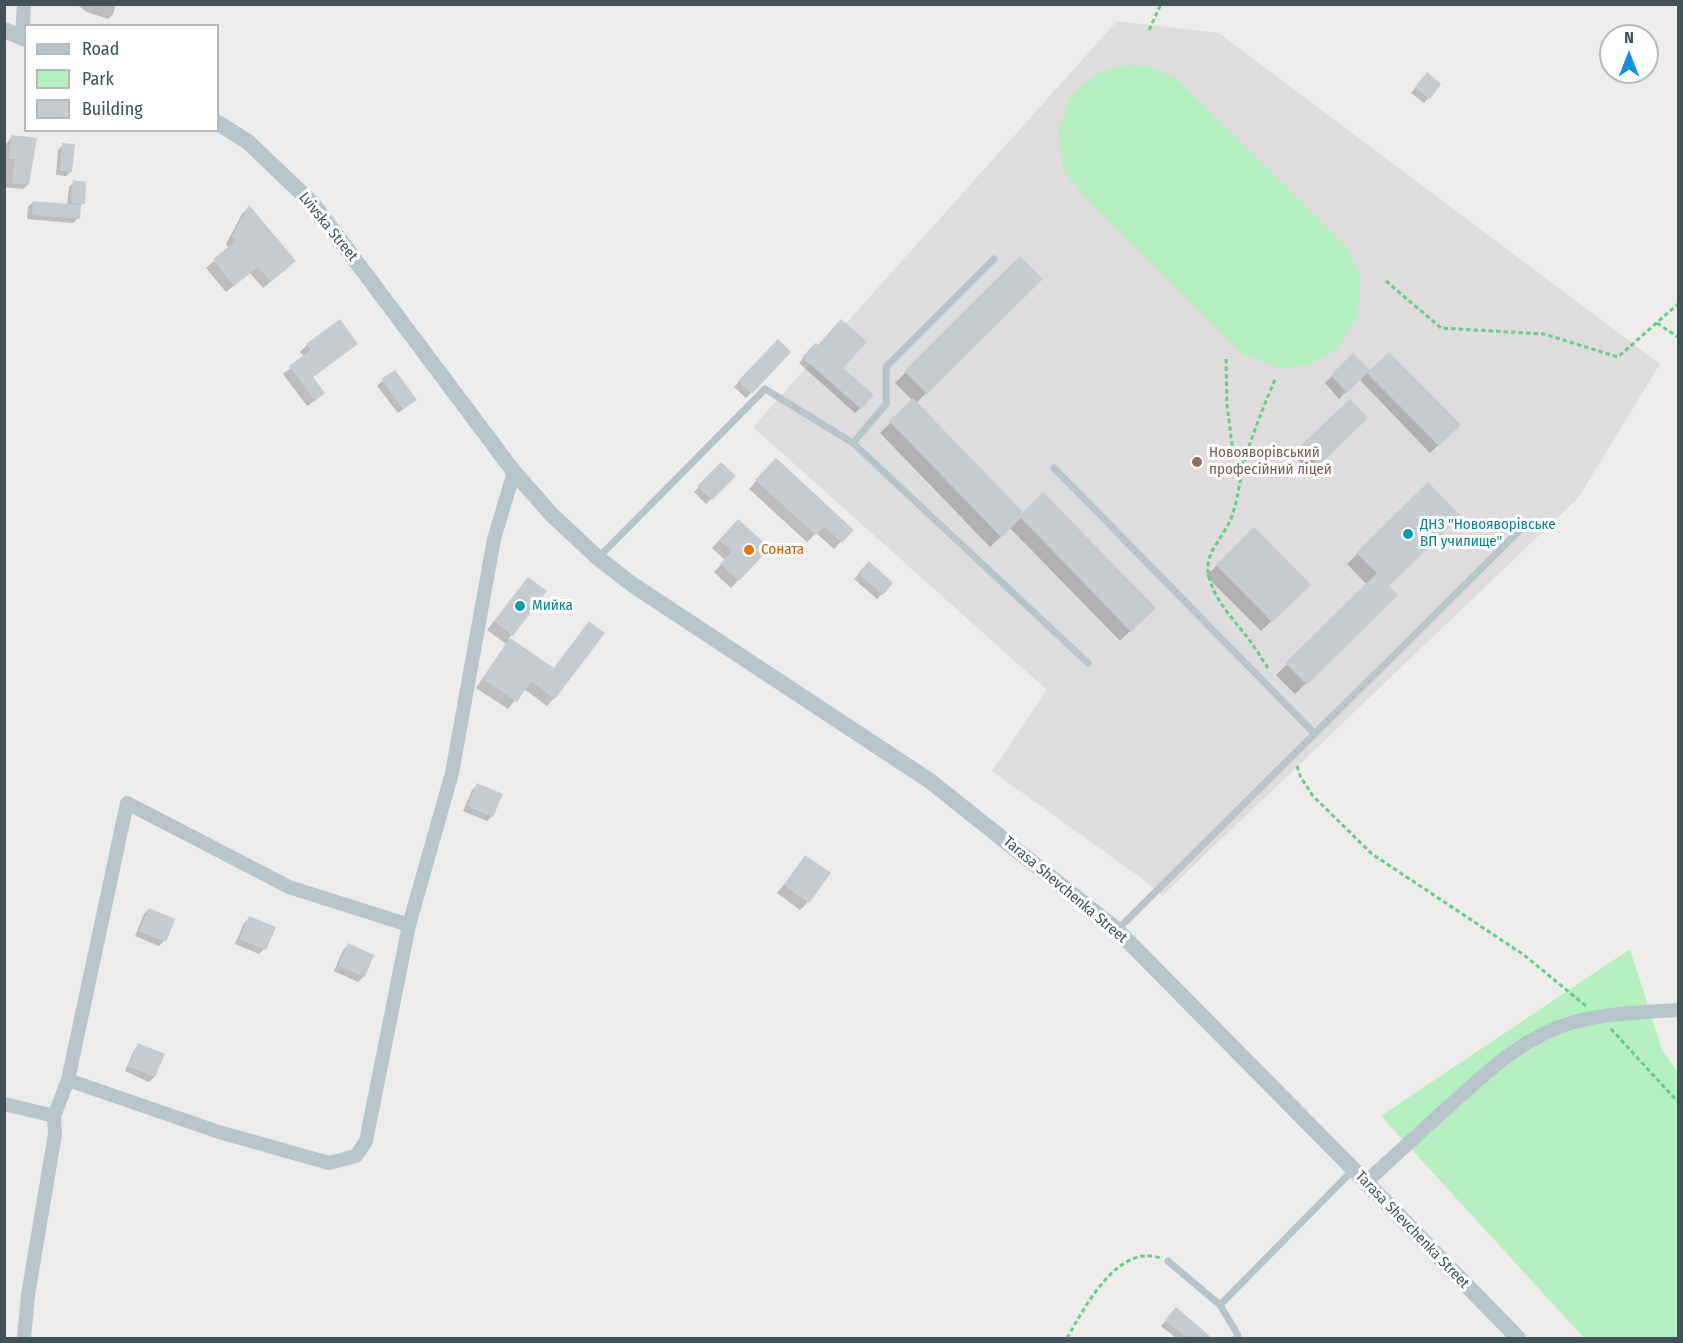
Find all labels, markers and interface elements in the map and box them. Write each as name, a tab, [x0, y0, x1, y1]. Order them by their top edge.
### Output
legend	[24, 24, 219, 132]
north arrow	[1599, 24, 1659, 84]
text: N	[1624, 28, 1634, 47]
text: Road	[82, 38, 119, 60]
text: Park	[82, 68, 114, 90]
text: Building	[82, 98, 143, 120]
street label: Lvivska Street	[295, 189, 361, 265]
place label: Новояворівський професійний ліцей	[1209, 444, 1332, 479]
marker: Новояворівський професійний ліцей	[1190, 455, 1204, 469]
place label: ДНЗ "Новояворівське ВП училище"	[1420, 516, 1556, 551]
marker: ДНЗ "Новояворівське ВП училище"	[1401, 527, 1415, 541]
place label: Соната	[761, 541, 804, 559]
marker: Соната	[742, 543, 756, 557]
place label: Мийка	[532, 597, 573, 615]
marker: Мийка	[513, 599, 527, 613]
street label: Tarasa Shevchenka Street	[999, 833, 1131, 947]
street label: Tarasa Shevchenka Street	[1351, 1168, 1473, 1292]

